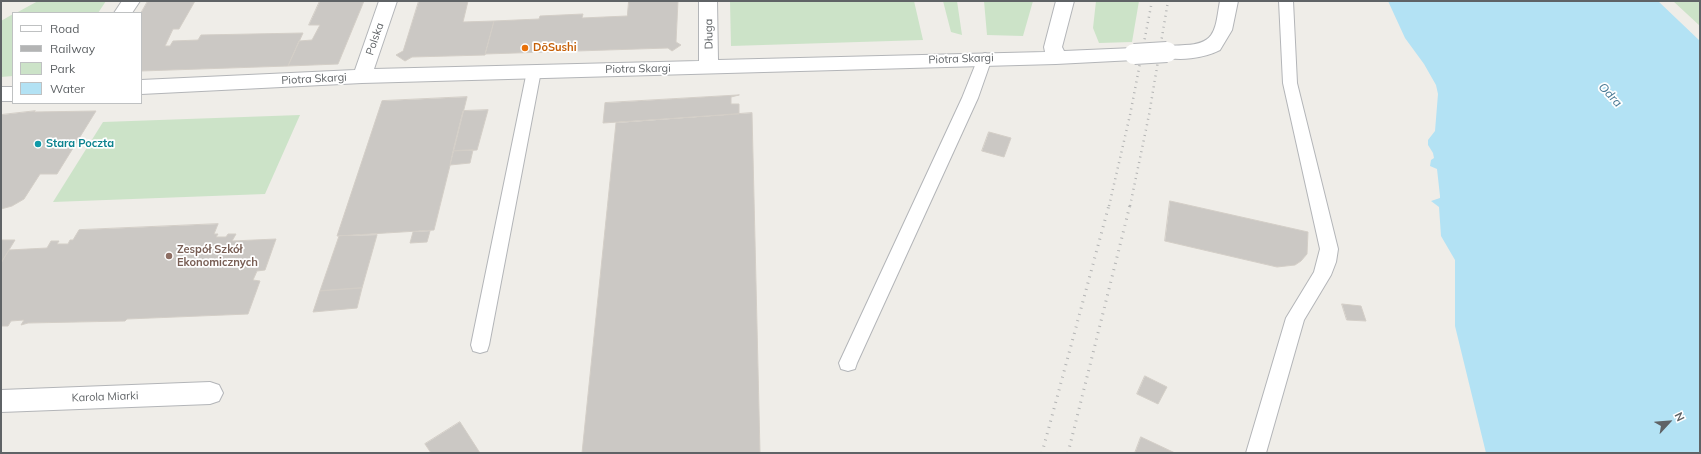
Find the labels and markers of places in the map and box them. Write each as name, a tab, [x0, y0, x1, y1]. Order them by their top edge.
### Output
place label: DōSushi	[533, 41, 577, 55]
marker: DōSushi	[520, 43, 530, 53]
place label: Stara Poczta	[46, 137, 114, 151]
marker: Stara Poczta	[33, 139, 43, 149]
place label: Zespół Szkół Ekonomicznych	[177, 243, 258, 269]
marker: Zespół Szkół Ekonomicznych	[164, 251, 174, 261]

